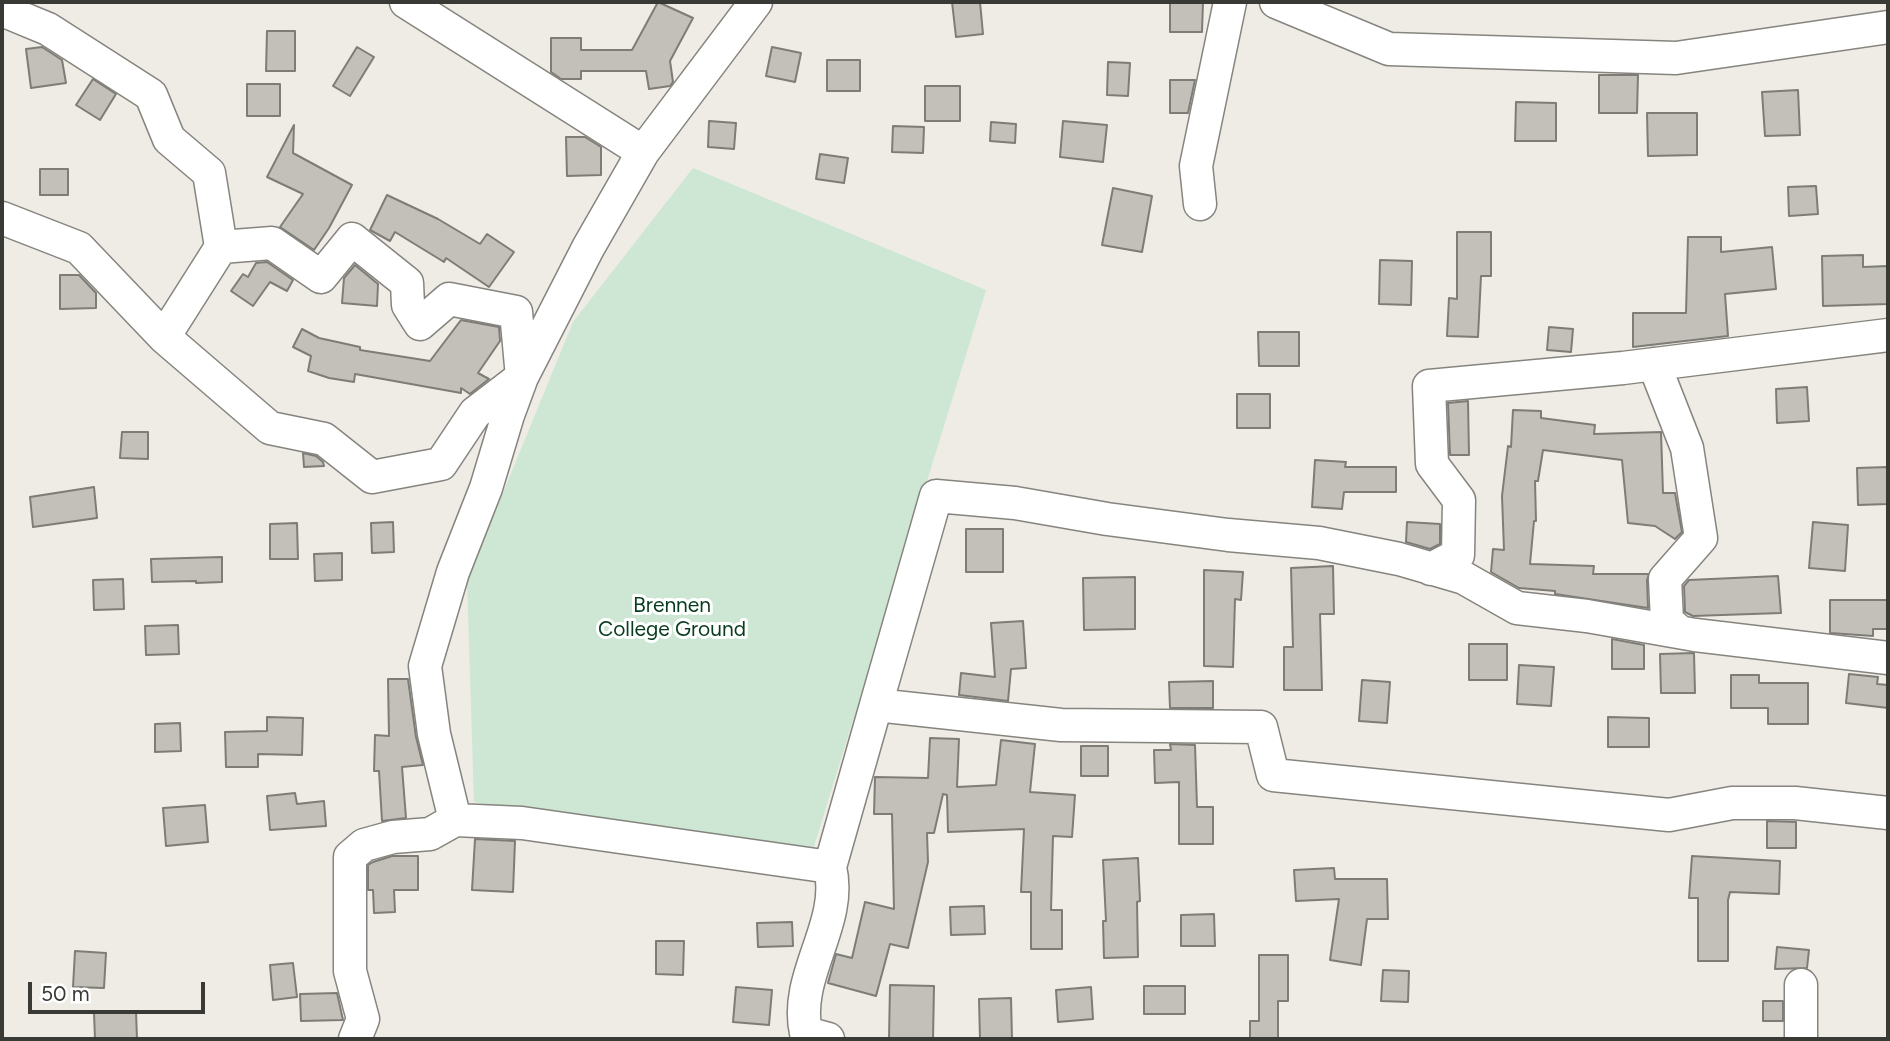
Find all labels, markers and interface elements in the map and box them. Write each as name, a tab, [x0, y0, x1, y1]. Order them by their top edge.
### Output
park label: Brennen College Ground	[598, 593, 746, 643]
scale bar	[32, 968, 208, 1012]
text: 50 m	[41, 981, 90, 1006]

